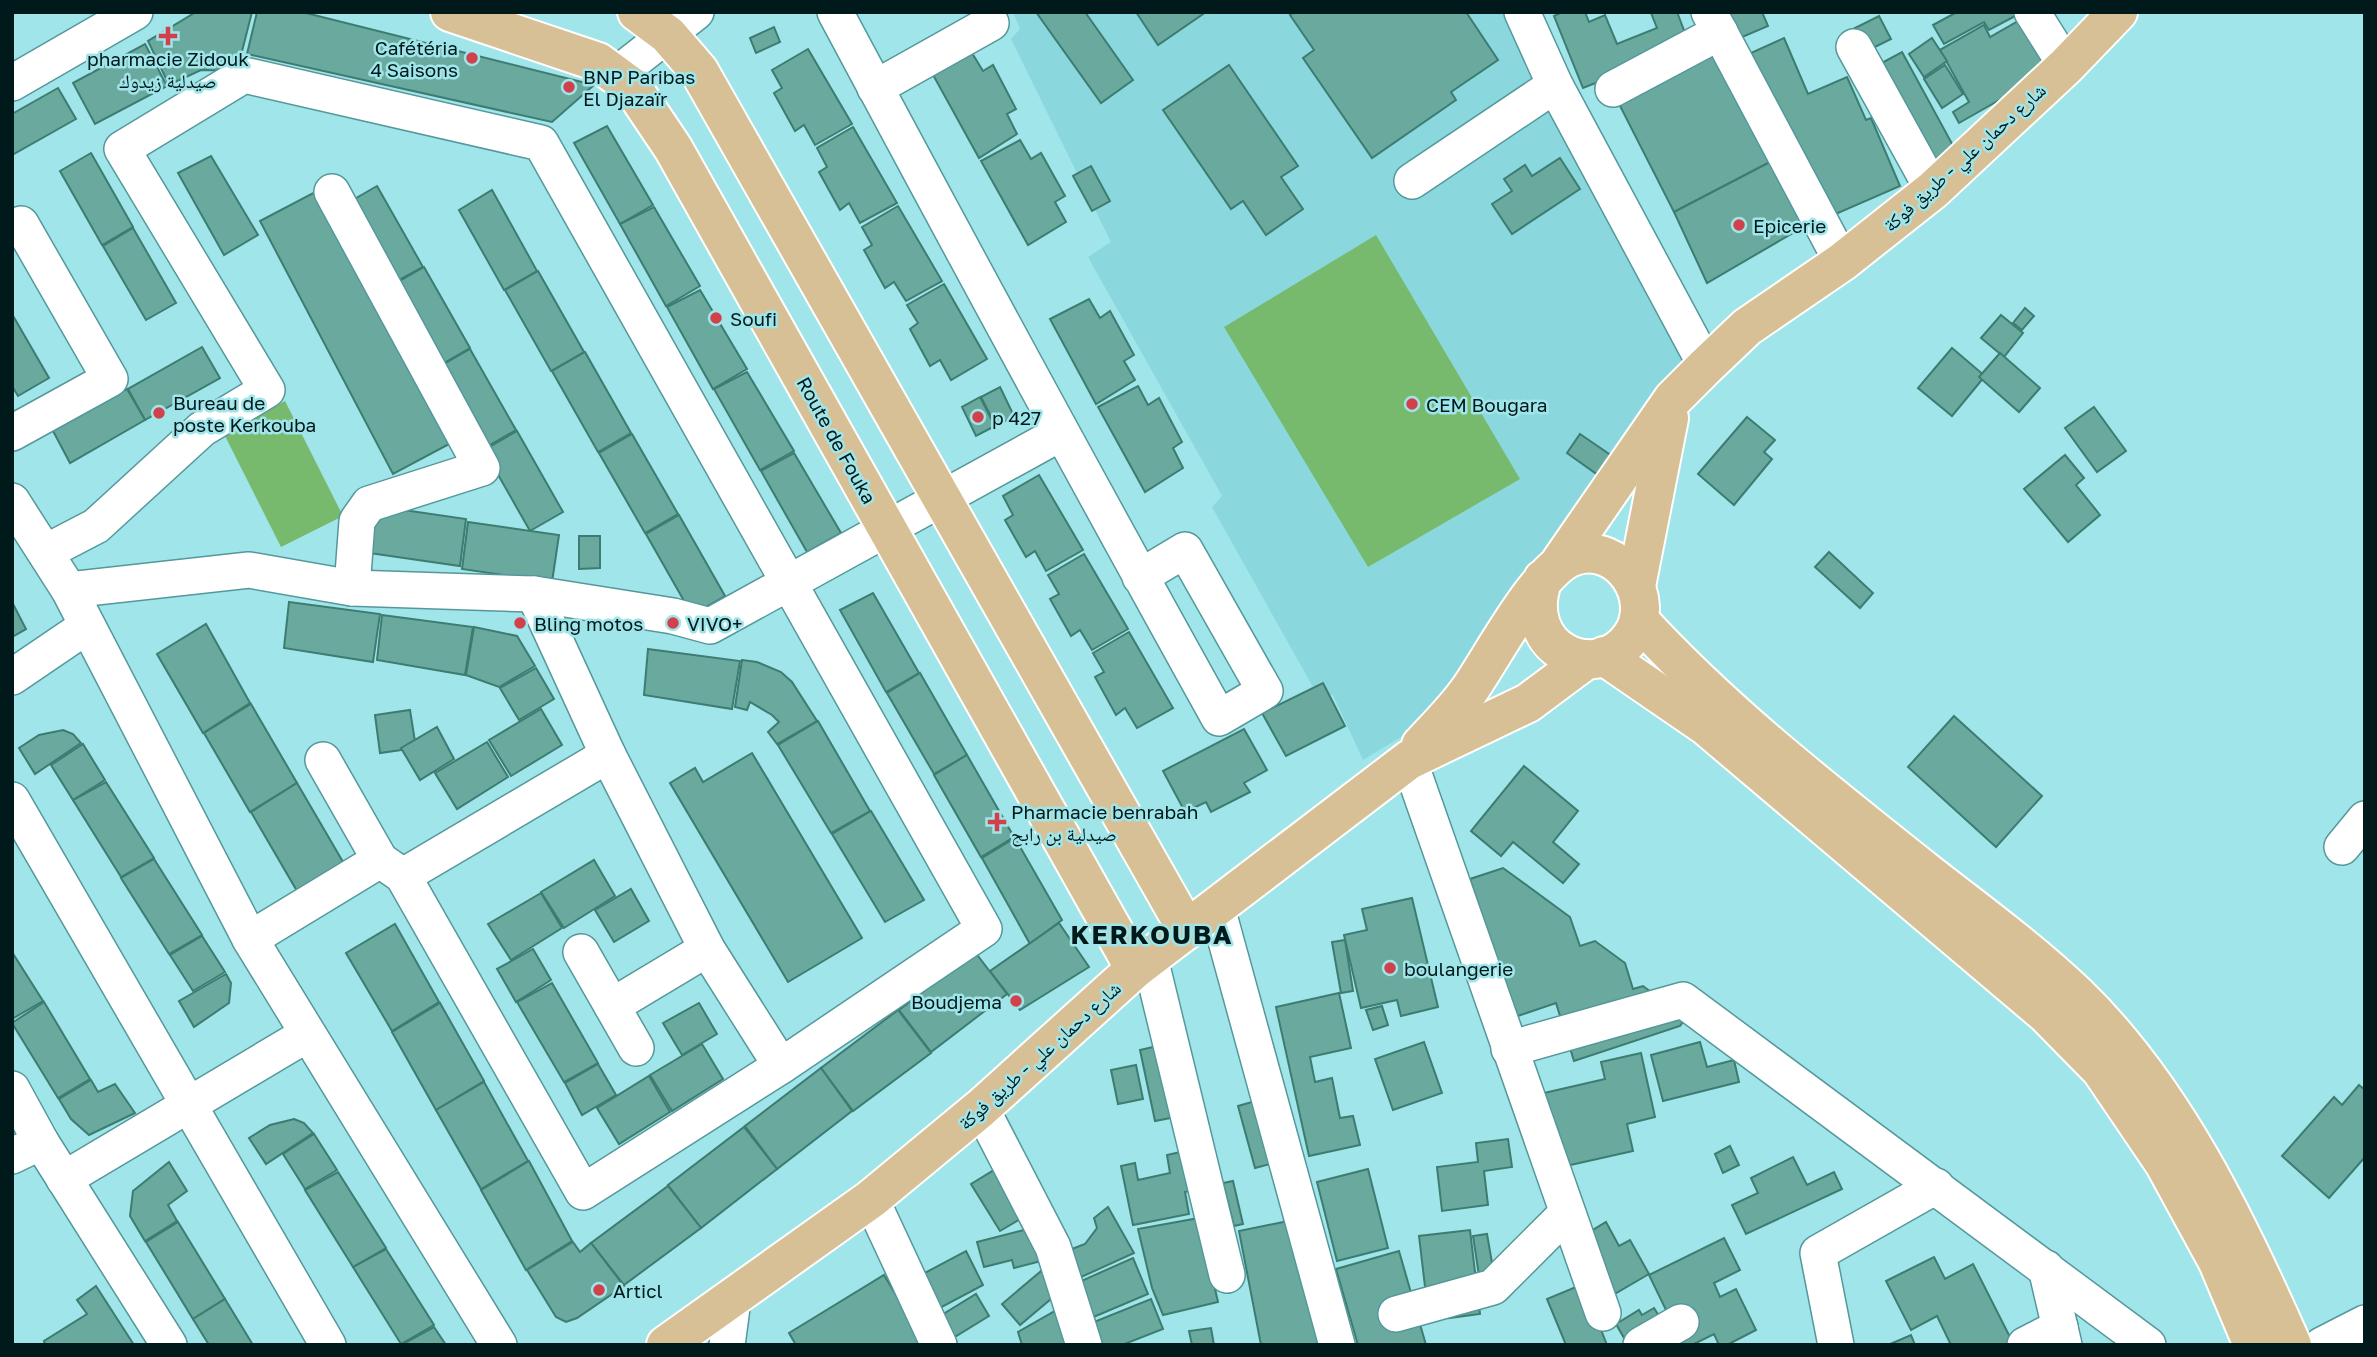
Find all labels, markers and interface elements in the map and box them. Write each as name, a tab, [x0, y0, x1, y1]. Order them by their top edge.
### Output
marker: pharmacie Zidouk صيدلية زيدوك	[160, 28, 176, 44]
place label: Cafétéria 4 Saisons	[370, 36, 458, 81]
place label: pharmacie Zidouk صيدلية زيدوك	[87, 47, 249, 93]
marker: Cafétéria 4 Saisons	[464, 50, 480, 66]
place label: BNP Paribas El Djazaïr	[583, 65, 695, 110]
street label: شارع دحمان علي - طريق فوكة	[1878, 78, 2053, 240]
marker: BNP Paribas El Djazaïr	[561, 79, 577, 95]
place label: Epicerie	[1753, 214, 1826, 237]
marker: Epicerie	[1731, 217, 1747, 233]
place label: Soufi	[730, 307, 777, 330]
marker: Soufi	[708, 310, 724, 326]
street label: Route de Fouka	[793, 372, 881, 508]
place label: Bureau de poste Kerkouba	[173, 391, 316, 436]
place label: CEM Bougara	[1426, 393, 1548, 416]
marker: CEM Bougara	[1404, 396, 1420, 412]
marker: Bureau de poste Kerkouba	[151, 405, 167, 421]
place label: p 427	[992, 406, 1041, 429]
marker: p 427	[970, 409, 986, 425]
place label: Bling motos	[534, 612, 643, 635]
place label: VIVO+	[687, 612, 743, 635]
marker: Bling motos	[512, 615, 528, 631]
marker: VIVO+	[665, 615, 681, 631]
place label: Pharmacie benrabah صيدلية بن رابح	[1011, 800, 1199, 847]
marker: Pharmacie benrabah صيدلية بن رابح	[989, 814, 1005, 830]
district label: KERKOUBA	[1071, 919, 1233, 950]
place label: boulangerie	[1404, 957, 1513, 980]
marker: boulangerie	[1382, 960, 1398, 976]
street label: شارع دحمان علي - طريق فوكة	[953, 976, 1128, 1138]
place label: Boudjema	[911, 990, 1002, 1013]
marker: Boudjema	[1008, 993, 1024, 1009]
place label: Articl	[613, 1279, 663, 1302]
marker: Articl	[591, 1282, 607, 1298]

